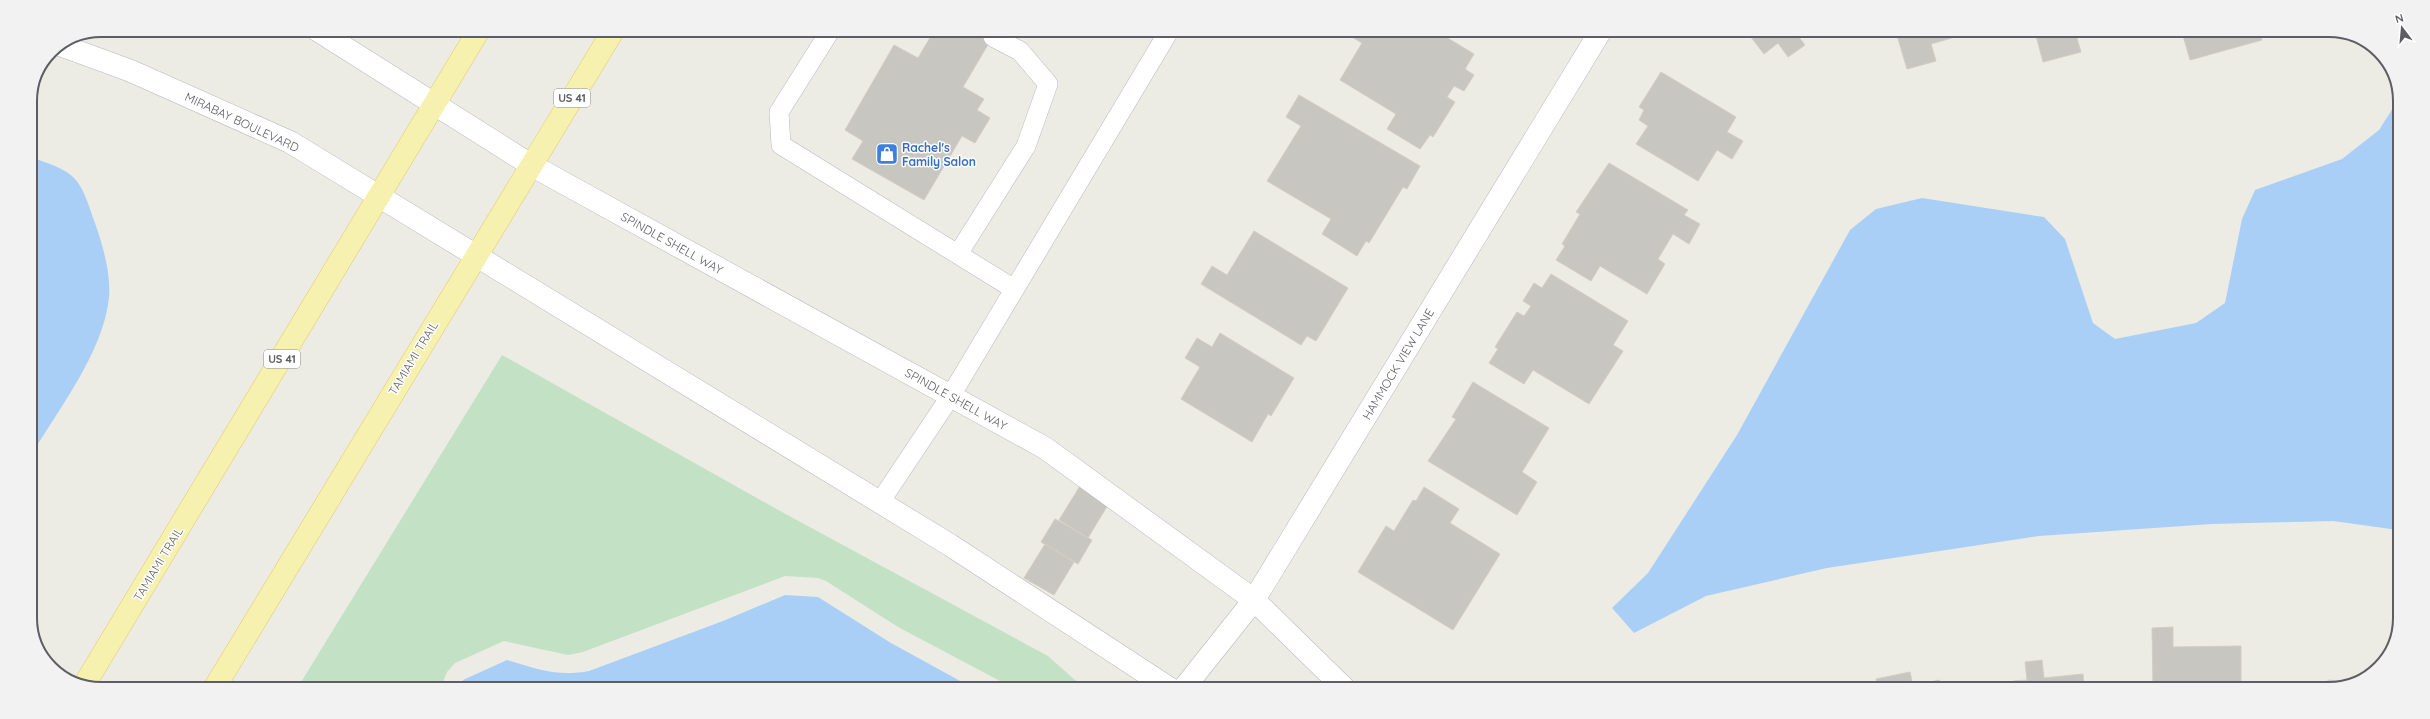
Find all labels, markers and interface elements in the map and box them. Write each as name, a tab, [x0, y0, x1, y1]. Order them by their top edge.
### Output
north arrow	[2382, 8, 2422, 48]
text: N	[2393, 11, 2405, 26]
street label: MIRABAY BOULEVARD	[182, 89, 302, 155]
road number: US 41	[554, 89, 590, 107]
place label: Rachel's Family Salon	[902, 140, 976, 169]
shop icon: Rachel's Family Salon	[874, 141, 900, 167]
street label: SPINDLE SHELL WAY	[618, 209, 726, 277]
street label: HAMMOCK VIEW LANE	[1359, 306, 1437, 422]
street label: TAMIAMI TRAIL	[385, 318, 441, 398]
road number: US 41	[264, 350, 300, 368]
street label: SPINDLE SHELL WAY	[902, 365, 1010, 433]
street label: TAMIAMI TRAIL	[130, 524, 186, 604]

